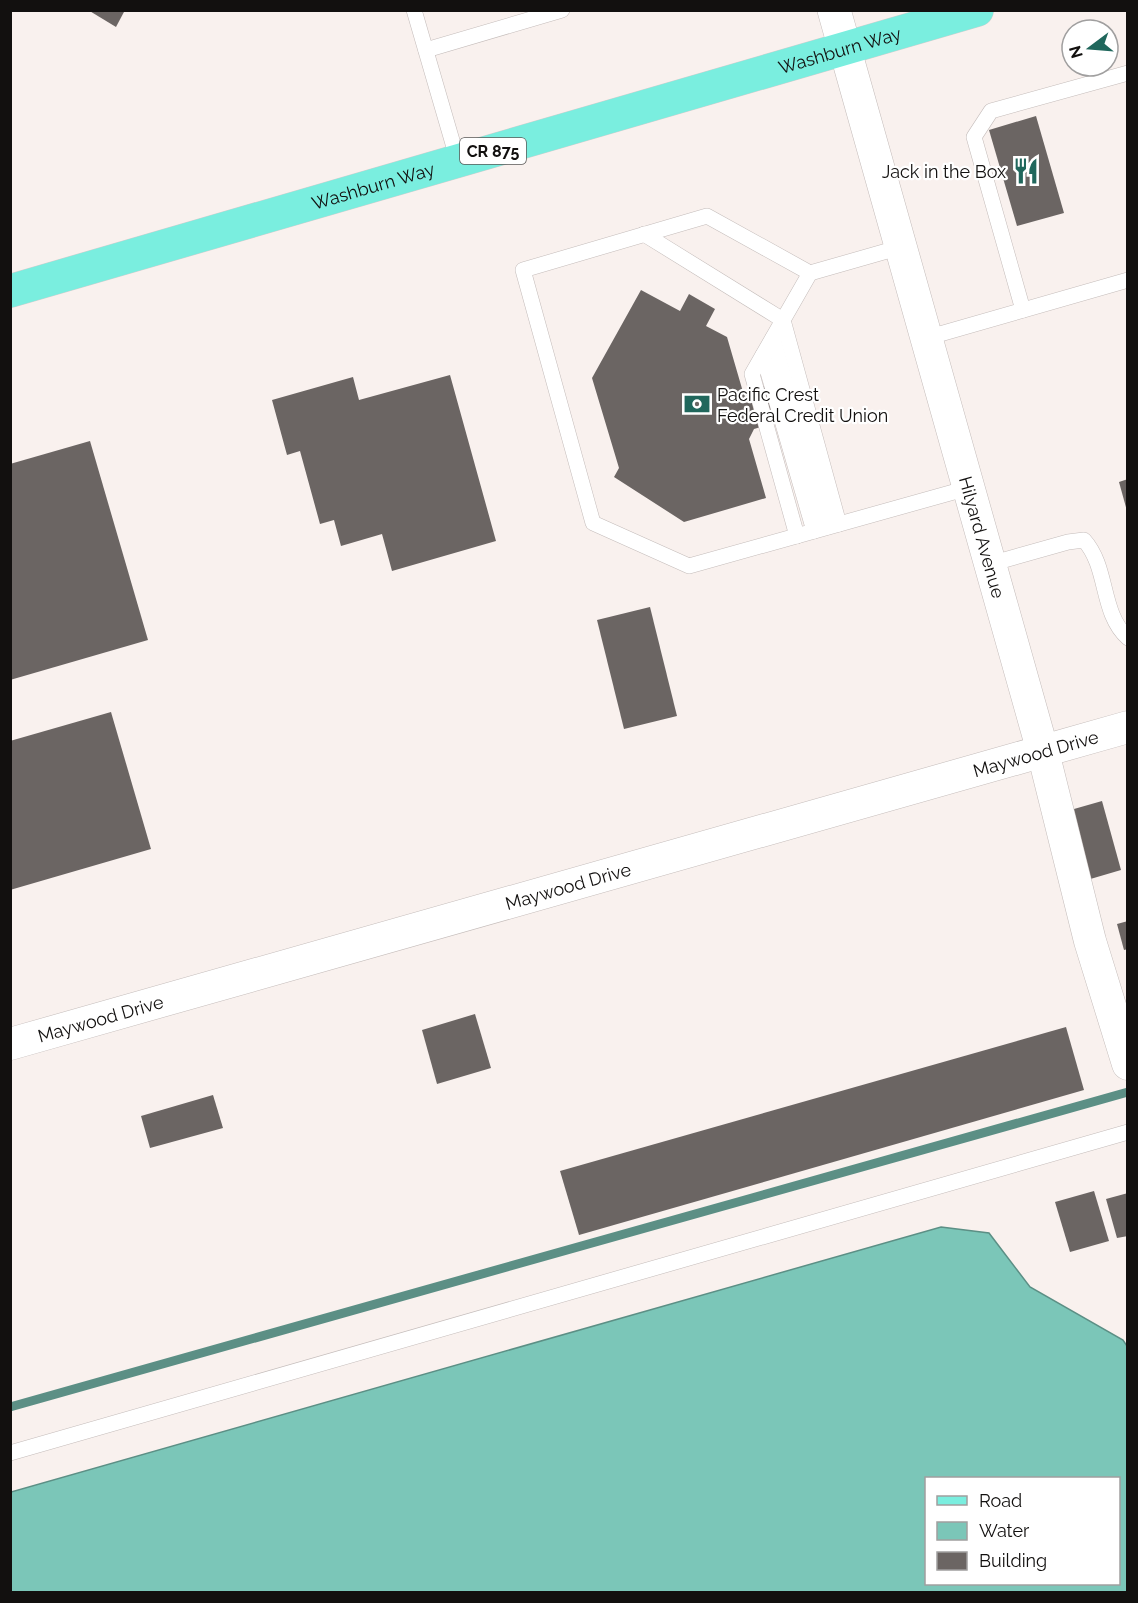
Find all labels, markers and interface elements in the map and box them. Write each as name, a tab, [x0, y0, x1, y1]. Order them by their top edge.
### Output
north arrow	[1060, 18, 1120, 78]
street label: Washburn Way	[776, 22, 904, 78]
text: N	[1065, 44, 1087, 60]
road number: CR 875	[460, 138, 526, 164]
restaurant icon: Jack in the Box	[1011, 156, 1041, 186]
street label: Washburn Way	[309, 158, 437, 213]
place label: Jack in the Box	[882, 161, 1006, 182]
place label: Pacific Crest Federal Credit Union	[717, 384, 888, 426]
bank icon: Pacific Crest Federal Credit Union	[682, 389, 712, 419]
street label: Hilyard Avenue	[955, 474, 1010, 601]
street label: Maywood Drive	[970, 725, 1101, 781]
street label: Maywood Drive	[503, 858, 634, 914]
street label: Maywood Drive	[35, 990, 166, 1046]
legend	[925, 1477, 1120, 1585]
text: Road	[979, 1490, 1022, 1511]
text: Water	[979, 1520, 1030, 1541]
text: Building	[979, 1550, 1047, 1571]

